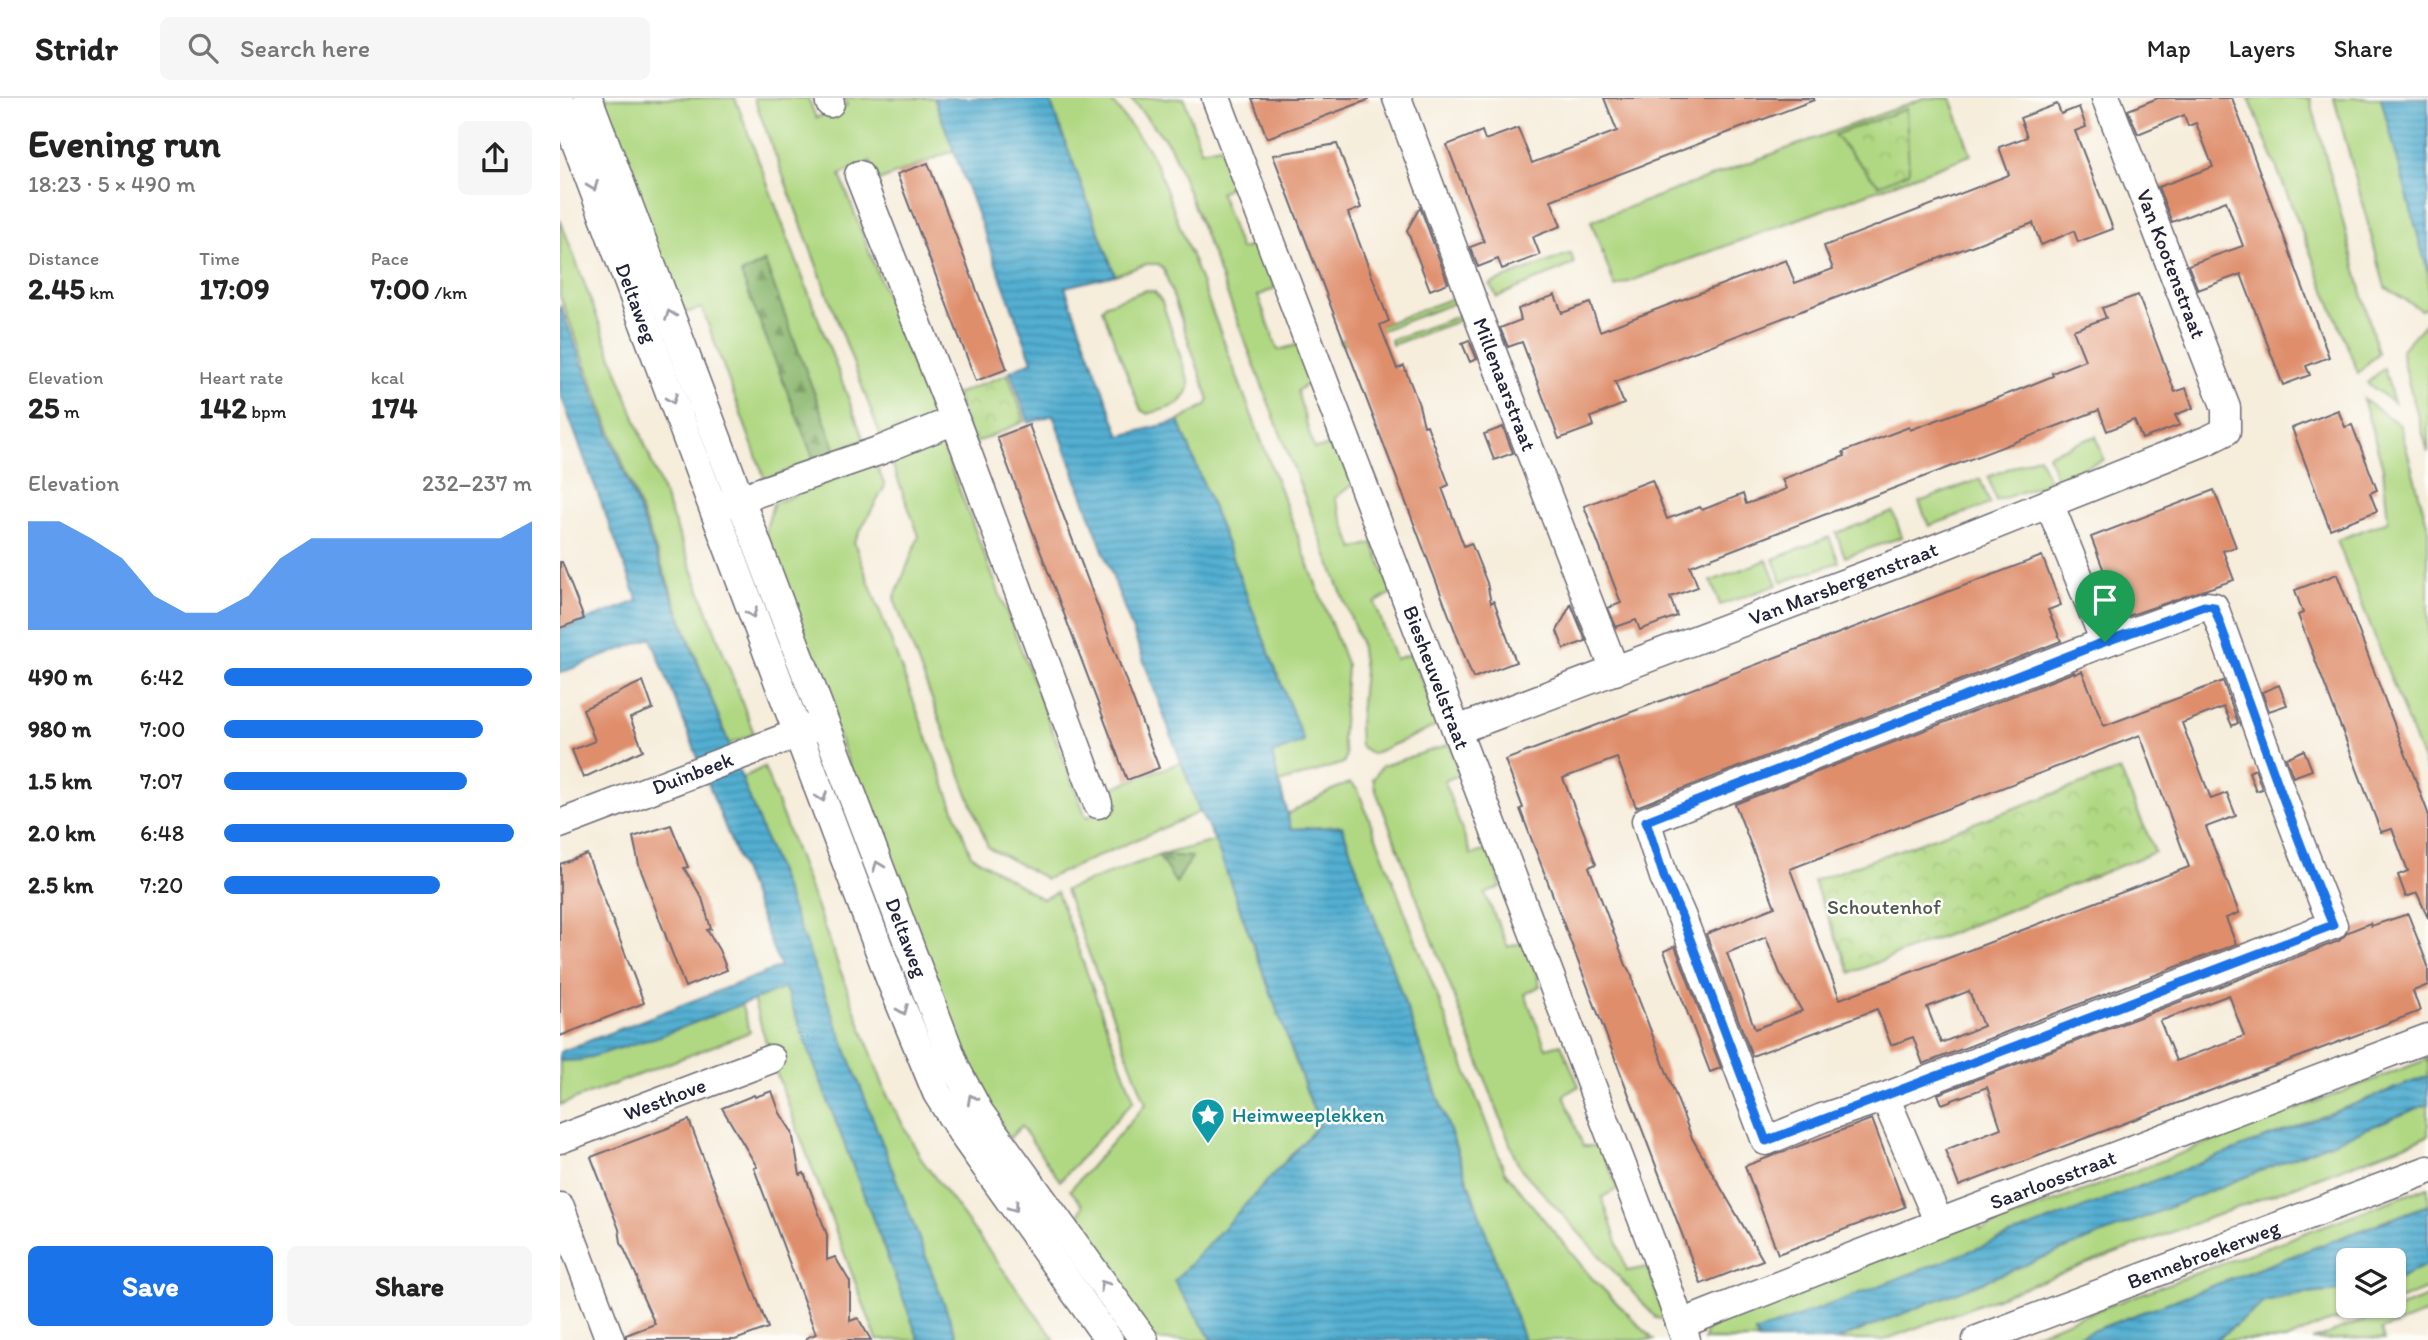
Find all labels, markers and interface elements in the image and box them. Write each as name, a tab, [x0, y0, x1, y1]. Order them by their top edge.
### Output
search box	[160, 17, 650, 80]
text: Stridr	[35, 29, 118, 68]
icon: search	[184, 29, 222, 67]
text: Search here	[240, 32, 370, 64]
text: Map	[2147, 34, 2191, 63]
text: Layers	[2229, 34, 2296, 63]
text: Share	[2334, 34, 2393, 63]
text: Evening run	[28, 121, 221, 167]
button: share	[458, 121, 532, 195]
text: 18:23 · 5 × 490 m	[28, 170, 196, 198]
one-way arrow	[584, 180, 598, 192]
street label: Van Kootenstraat	[2131, 186, 2211, 342]
text: Distance	[28, 247, 99, 270]
text: Time	[199, 247, 240, 270]
text: Pace	[371, 247, 409, 270]
street label: Deltaweg	[610, 260, 663, 347]
text: 2.45	[28, 270, 85, 307]
text: 17:09	[199, 270, 270, 307]
text: 7:00	[371, 270, 430, 307]
text: km	[85, 281, 114, 304]
text: /km	[430, 281, 467, 304]
one-way arrow	[665, 310, 679, 322]
street label: Millenaarstraat	[1468, 314, 1542, 455]
text: Elevation	[28, 366, 104, 389]
text: Heart rate	[199, 366, 283, 389]
text: kcal	[371, 366, 404, 389]
text: 25	[28, 389, 60, 426]
text: 142	[199, 389, 247, 426]
text: 174	[371, 389, 418, 426]
one-way arrow	[664, 393, 678, 405]
text: m	[60, 400, 80, 423]
text: bpm	[247, 400, 287, 423]
text: Elevation	[28, 469, 119, 497]
text: 232–237 m	[422, 469, 532, 497]
street label: Van Marsbergenstraat	[1745, 536, 1941, 630]
pin	[2075, 570, 2135, 642]
icon: arrive	[2086, 581, 2124, 619]
street label: Biesheuvelstraat	[1398, 602, 1476, 753]
one-way arrow	[744, 606, 758, 618]
text: 490 m	[28, 663, 93, 691]
text: 6:42	[140, 663, 184, 691]
text: 980 m	[28, 715, 91, 743]
text: 7:00	[140, 715, 185, 743]
street label: Duinbeek	[648, 746, 737, 800]
text: 1.5 km	[28, 767, 92, 795]
text: 7:07	[140, 767, 183, 795]
one-way arrow	[813, 791, 827, 803]
text: 2.0 km	[28, 819, 96, 847]
text: 6:48	[140, 819, 184, 847]
one-way arrow	[872, 860, 886, 872]
text: 2.5 km	[28, 871, 93, 899]
text: 7:20	[140, 871, 183, 899]
street label: Deltaweg	[880, 894, 933, 981]
park label: Schoutenhof	[1827, 894, 1941, 919]
one-way arrow	[895, 1002, 909, 1015]
street label: Westhove	[620, 1072, 709, 1126]
one-way arrow	[967, 1094, 980, 1106]
place icon: Heimweeplekken	[1189, 1096, 1227, 1145]
place label: Heimweeplekken	[1232, 1102, 1385, 1127]
street label: Saarloosstraat	[1986, 1144, 2120, 1215]
one-way arrow	[1006, 1199, 1018, 1211]
street label: Bennebroekerweg	[2124, 1214, 2283, 1294]
button: Save	[28, 1246, 273, 1326]
button: Share	[287, 1246, 532, 1326]
map controls	[2336, 1248, 2406, 1318]
button: layers	[2336, 1248, 2406, 1318]
one-way arrow	[1100, 1280, 1112, 1293]

